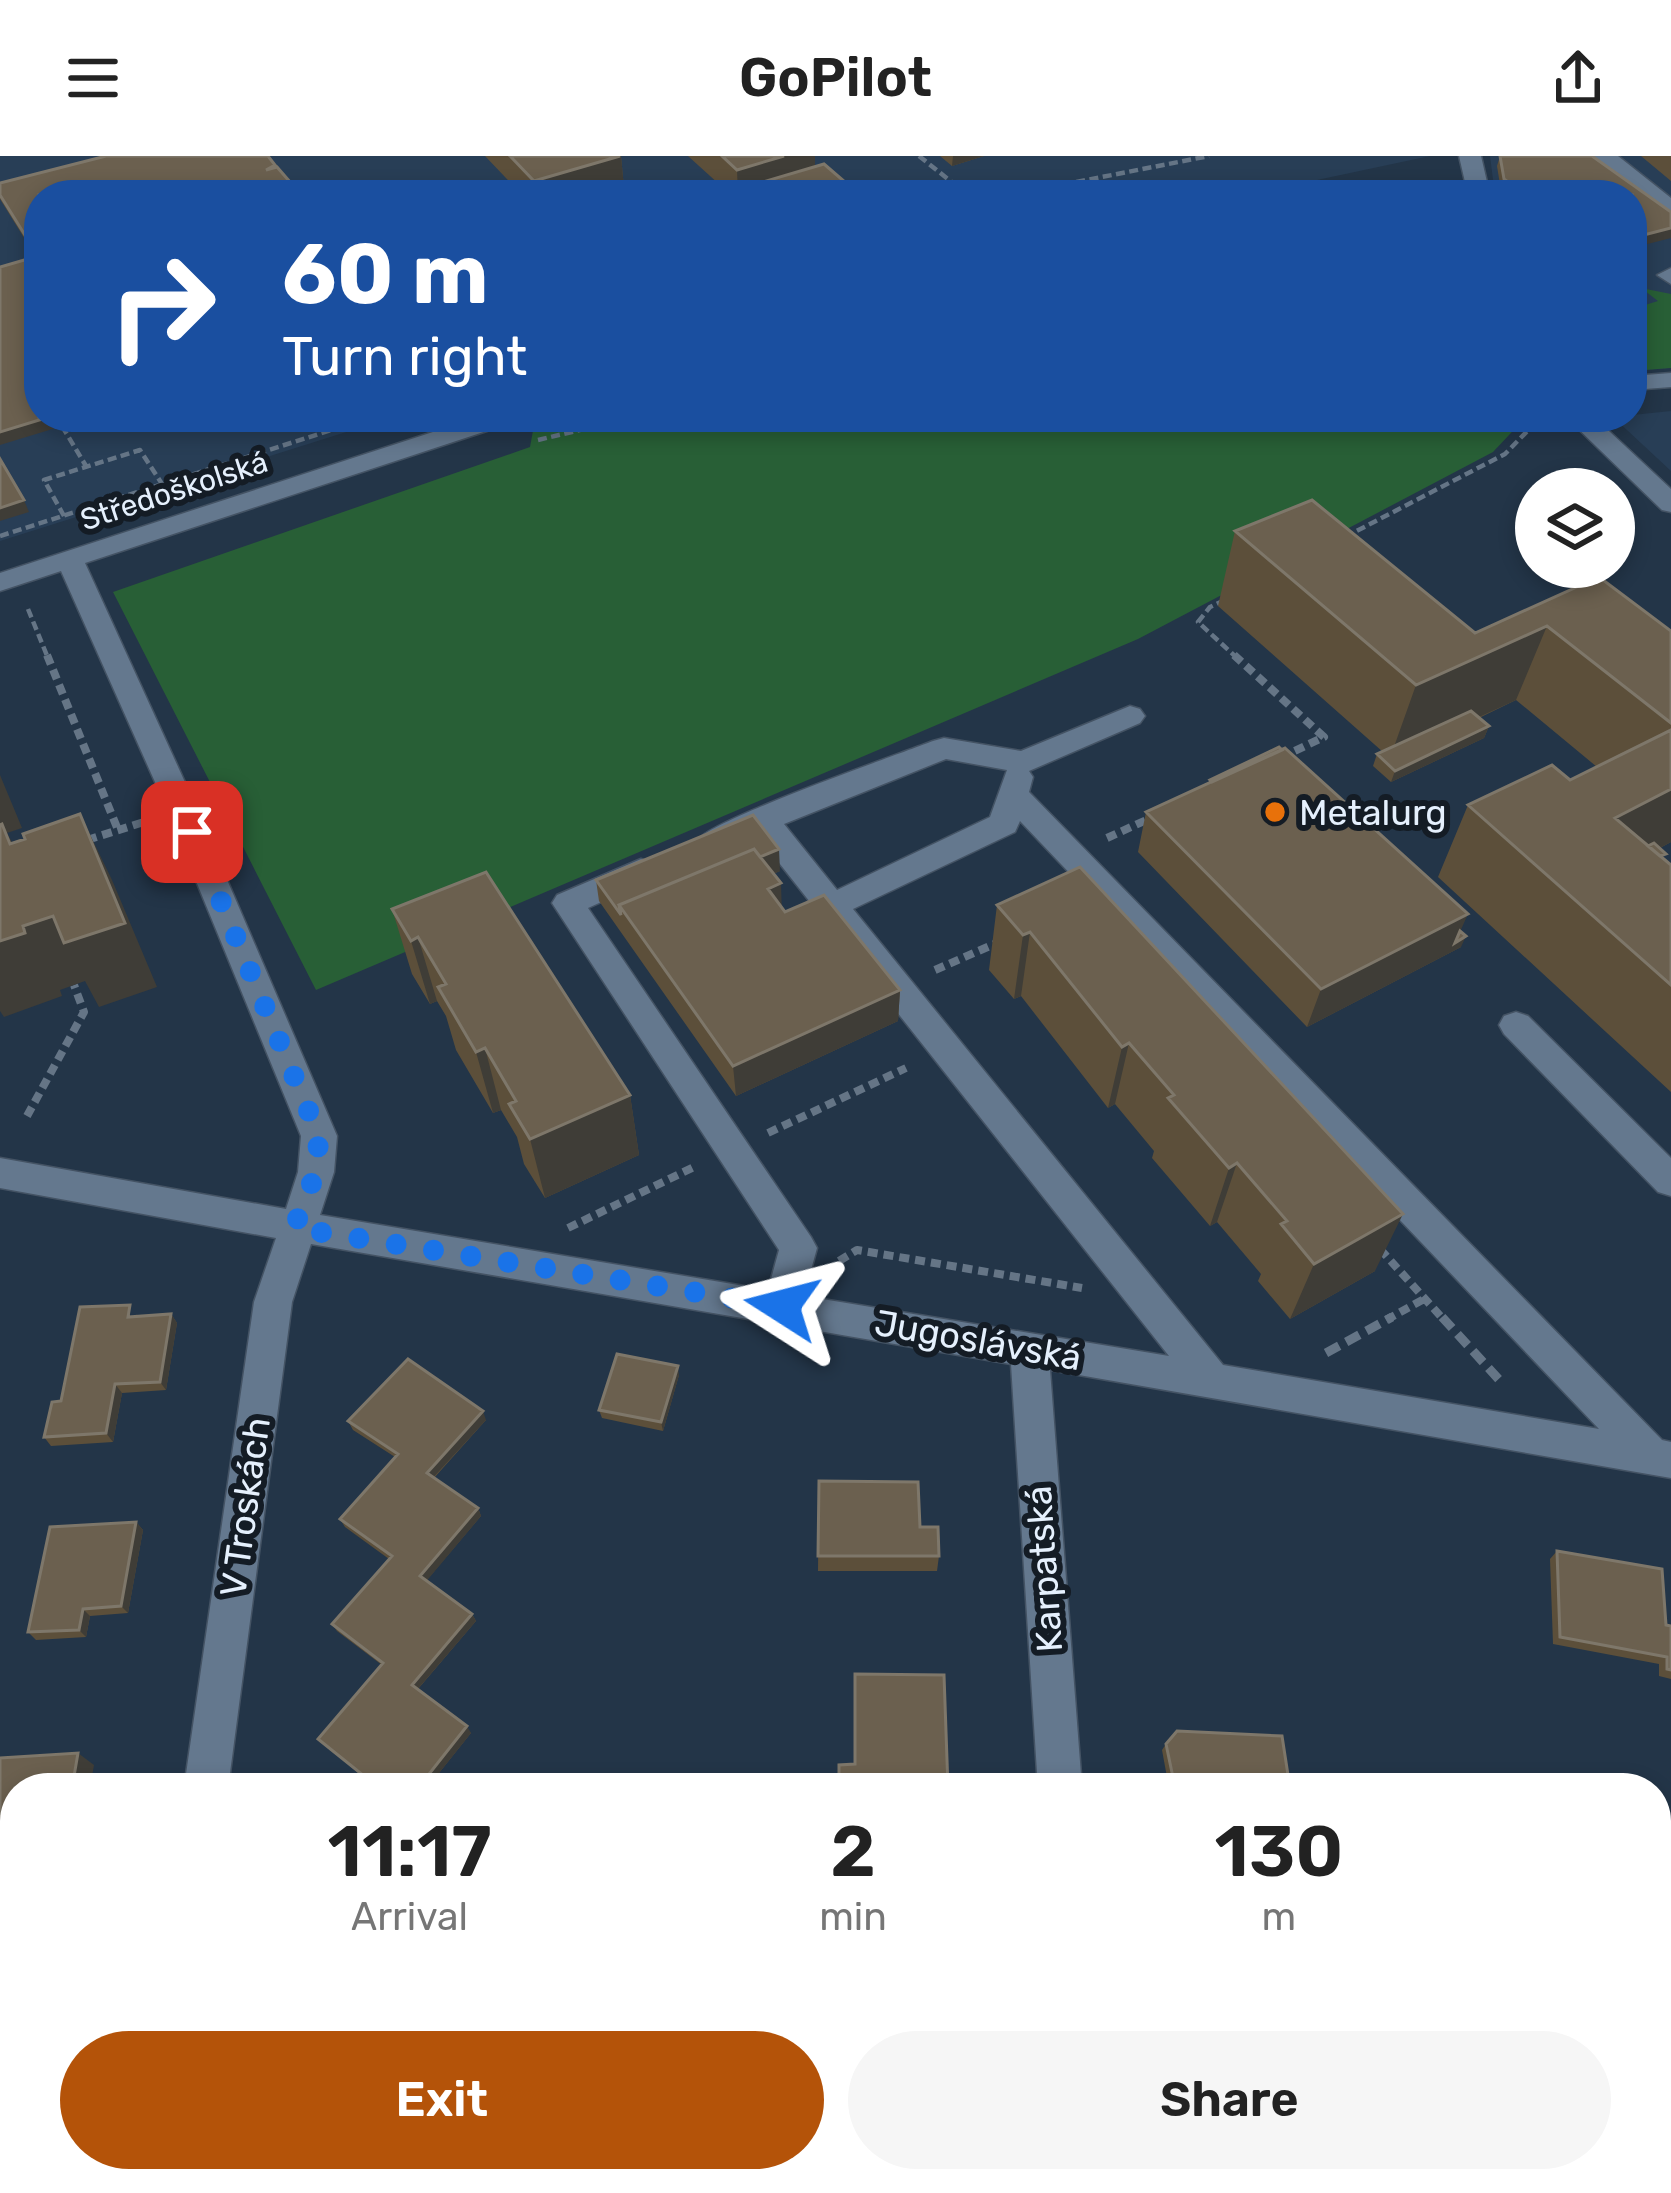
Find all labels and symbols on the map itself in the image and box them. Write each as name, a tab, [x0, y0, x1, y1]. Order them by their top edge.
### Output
street label: Středoškolská	[76, 444, 272, 538]
pin	[141, 781, 243, 883]
place label: Metalurg	[1299, 791, 1447, 834]
marker: Metalurg	[1262, 799, 1288, 825]
position arrow	[719, 1243, 845, 1369]
street label: Jugoslávská	[871, 1301, 1085, 1379]
street label: V Troskách	[211, 1415, 279, 1599]
street label: Karpatská	[1017, 1484, 1071, 1654]

